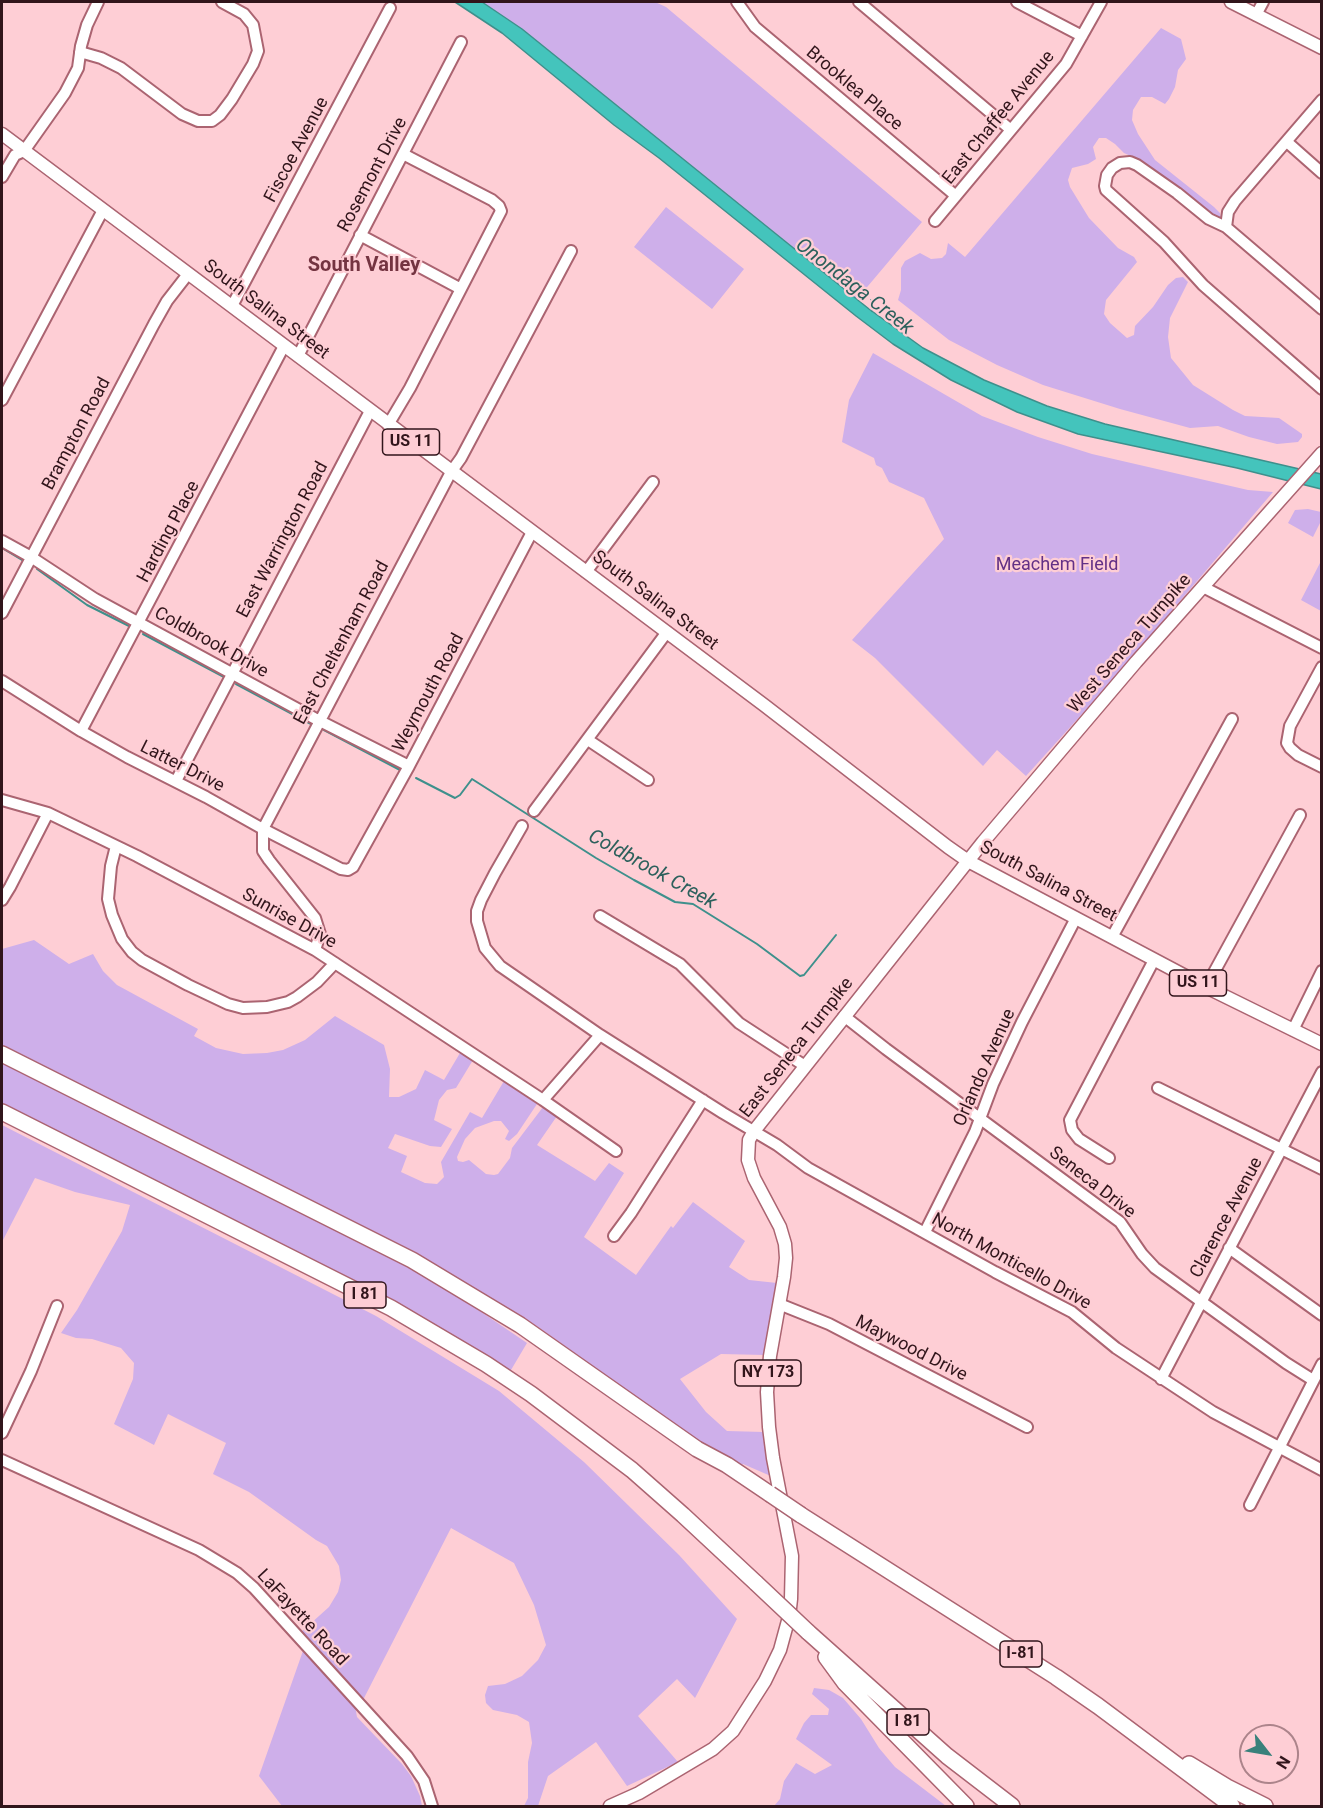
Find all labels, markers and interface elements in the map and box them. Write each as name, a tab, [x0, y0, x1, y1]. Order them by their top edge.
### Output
street label: Brooklea Place	[801, 42, 907, 136]
street label: East Chaffee Avenue	[938, 47, 1060, 189]
street label: Fiscoe Avenue	[260, 94, 334, 206]
street label: Rosemont Drive	[334, 114, 412, 236]
water label: Onondaga Creek	[790, 233, 918, 341]
district label: South Valley	[308, 254, 420, 278]
street label: South Salina Street	[199, 256, 333, 364]
street label: Brampton Road	[38, 374, 116, 494]
road number: US 11	[382, 429, 440, 455]
street label: East Warrington Road	[233, 458, 333, 622]
street label: Harding Place	[133, 477, 205, 587]
street label: South Salina Street	[588, 547, 722, 655]
park label: Meachem Field	[996, 554, 1118, 576]
street label: East Cheltenham Road	[290, 558, 394, 728]
street label: West Seneca Turnpike	[1064, 570, 1196, 718]
street label: Coldbrook Drive	[150, 603, 272, 683]
street label: Weymouth Road	[389, 630, 469, 756]
street label: Latter Drive	[136, 737, 228, 797]
water label: Coldbrook Creek	[584, 825, 720, 915]
street label: South Salina Street	[976, 837, 1120, 927]
street label: Sunrise Drive	[238, 884, 340, 954]
road number: US 11	[1170, 970, 1226, 996]
street label: East Seneca Turnpike	[736, 974, 858, 1122]
street label: Orlando Avenue	[949, 1006, 1021, 1130]
street label: Seneca Drive	[1044, 1143, 1140, 1223]
street label: Clarence Avenue	[1186, 1154, 1268, 1282]
street label: North Monticello Drive	[927, 1209, 1095, 1315]
road number: I 81	[344, 1282, 386, 1308]
street label: Maywood Drive	[851, 1311, 971, 1387]
road number: NY 173	[735, 1360, 801, 1386]
street label: LaFayette Road	[252, 1565, 352, 1671]
road number: I-81	[1000, 1641, 1042, 1667]
road number: I 81	[887, 1709, 929, 1735]
north arrow	[1239, 1724, 1299, 1784]
text: N	[1272, 1753, 1294, 1772]

